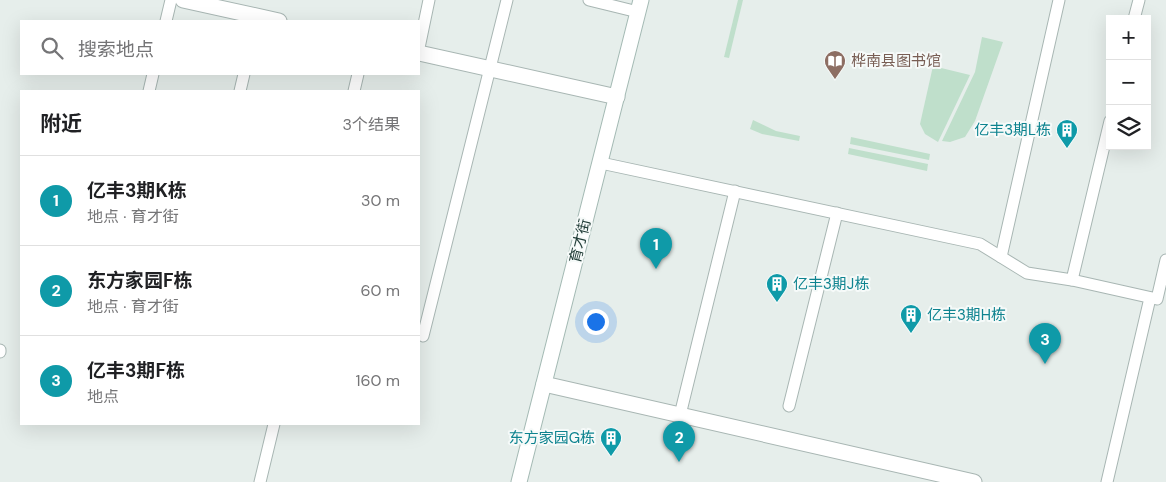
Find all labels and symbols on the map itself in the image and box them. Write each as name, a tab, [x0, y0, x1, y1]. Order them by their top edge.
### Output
library icon: 桦南县图书馆	[823, 49, 847, 80]
place label: 桦南县图书馆	[851, 51, 941, 71]
building icon: 亿丰3期L栋	[1055, 118, 1079, 149]
place label: 亿丰3期L栋	[974, 120, 1051, 140]
street label: 育才街	[565, 217, 595, 265]
pin: 1	[640, 228, 672, 269]
building icon: 亿丰3期J栋	[765, 272, 789, 303]
place label: 亿丰3期J栋	[793, 274, 869, 294]
building icon: 亿丰3期H栋	[899, 303, 923, 334]
place label: 亿丰3期H栋	[927, 305, 1006, 325]
your location	[583, 309, 609, 335]
pin: 3	[1029, 323, 1061, 364]
pin: 2	[663, 421, 695, 462]
building icon: 东方家园G栋	[599, 426, 623, 457]
place label: 东方家园G栋	[509, 428, 595, 448]

